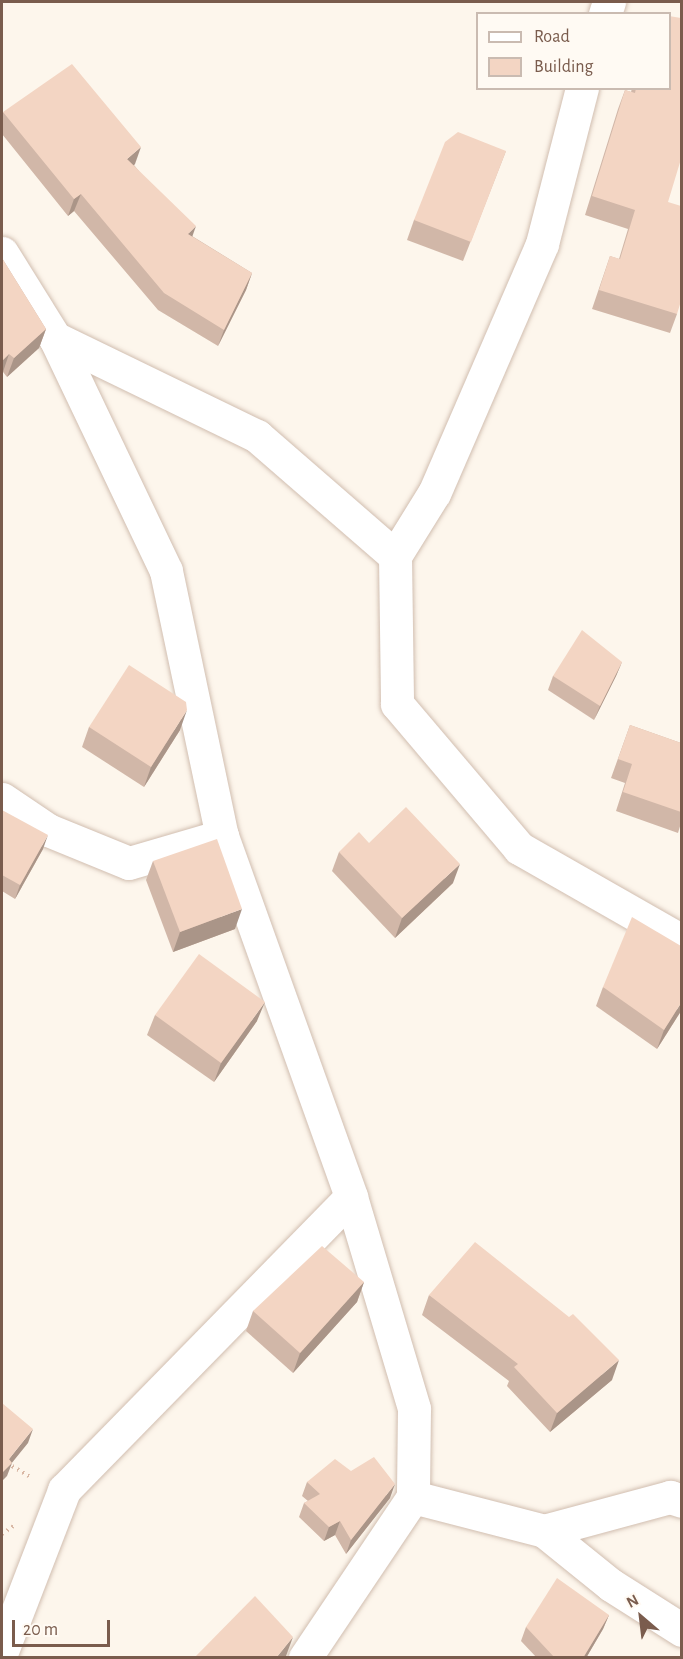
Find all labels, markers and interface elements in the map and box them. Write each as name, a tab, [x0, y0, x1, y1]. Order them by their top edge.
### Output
legend	[476, 12, 671, 90]
text: Road	[534, 28, 570, 46]
text: Building	[534, 58, 593, 76]
north arrow	[611, 1587, 671, 1647]
text: N	[624, 1591, 641, 1611]
scale bar	[15, 1608, 112, 1646]
text: 20 m	[23, 1621, 58, 1639]

